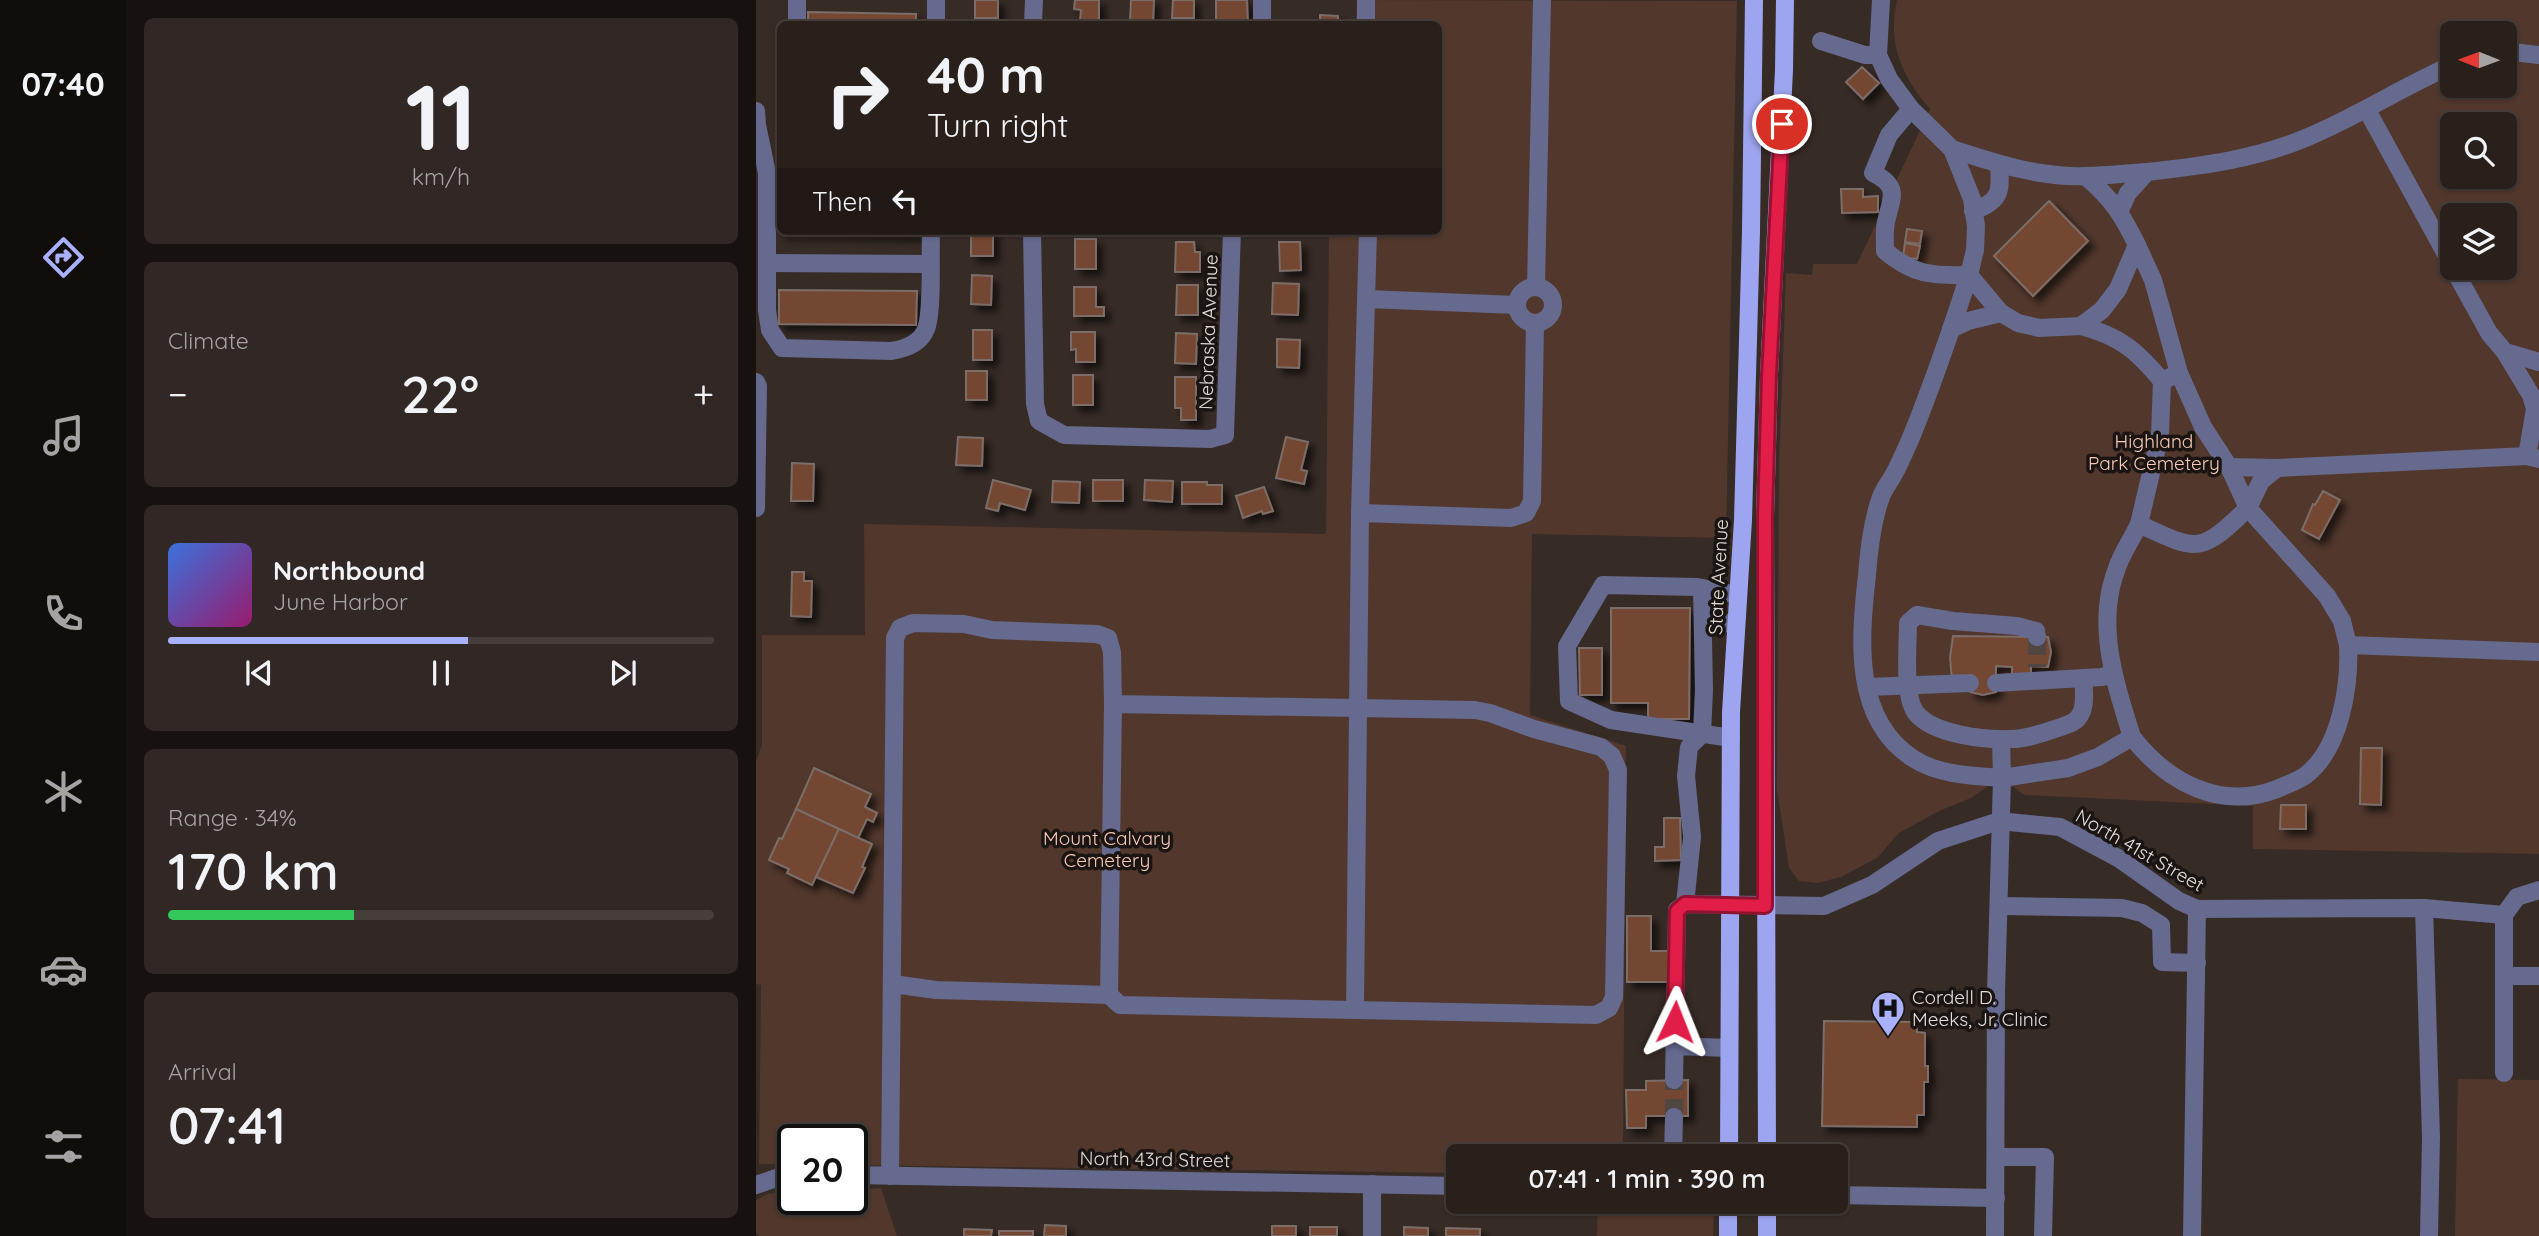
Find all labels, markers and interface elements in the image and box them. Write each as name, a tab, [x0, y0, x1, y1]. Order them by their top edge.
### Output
north arrow	[2440, 21, 2516, 98]
map controls	[2440, 21, 2517, 280]
text: 40 m	[927, 44, 1045, 105]
icon: right	[812, 49, 903, 140]
text: 11	[406, 59, 476, 173]
text: 07:40	[21, 64, 105, 104]
pin	[1752, 94, 1812, 154]
text: Turn right	[927, 105, 1068, 145]
icon: arrive	[1763, 105, 1801, 143]
button: search	[2440, 112, 2517, 189]
text: km/h	[412, 162, 470, 191]
icon: left	[886, 182, 924, 220]
text: Then	[812, 185, 872, 218]
button: layers	[2440, 203, 2517, 280]
icon: directions	[39, 233, 88, 282]
street label: Nebraska Avenue	[1193, 254, 1223, 410]
text: Climate	[168, 326, 249, 355]
text: 22°	[401, 361, 479, 426]
text: −	[168, 370, 188, 418]
text: +	[693, 370, 714, 418]
icon: music	[39, 411, 88, 460]
park label: Highland Park Cemetery	[2088, 429, 2220, 475]
street label: State Avenue	[1703, 519, 1733, 635]
text: Northbound	[273, 554, 425, 587]
text: June Harbor	[273, 587, 408, 616]
icon: phone	[39, 589, 88, 638]
icon: previous	[240, 654, 278, 692]
icon: pause	[422, 654, 460, 692]
icon: next	[604, 654, 642, 692]
icon: climate	[39, 767, 88, 816]
text: Range · 34%	[168, 803, 297, 832]
street label: North 41st Street	[2071, 804, 2209, 896]
park label: Mount Calvary Cemetery	[1043, 826, 1171, 872]
text: 170 km	[168, 838, 339, 903]
icon: car	[39, 945, 88, 994]
position arrow	[1638, 985, 1712, 1059]
place label: Cordell D. Meeks, Jr. Clinic	[1912, 985, 2048, 1031]
hospital icon: Cordell D. Meeks, Jr. Clinic	[1869, 989, 1907, 1038]
text: Arrival	[168, 1057, 237, 1086]
text: 07:41	[168, 1092, 286, 1157]
icon: filters	[39, 1122, 88, 1171]
speed limit sign: 20	[777, 1124, 868, 1215]
street label: North 43rd Street	[1080, 1146, 1230, 1172]
text: 07:41 · 1 min · 390 m	[1529, 1162, 1765, 1195]

